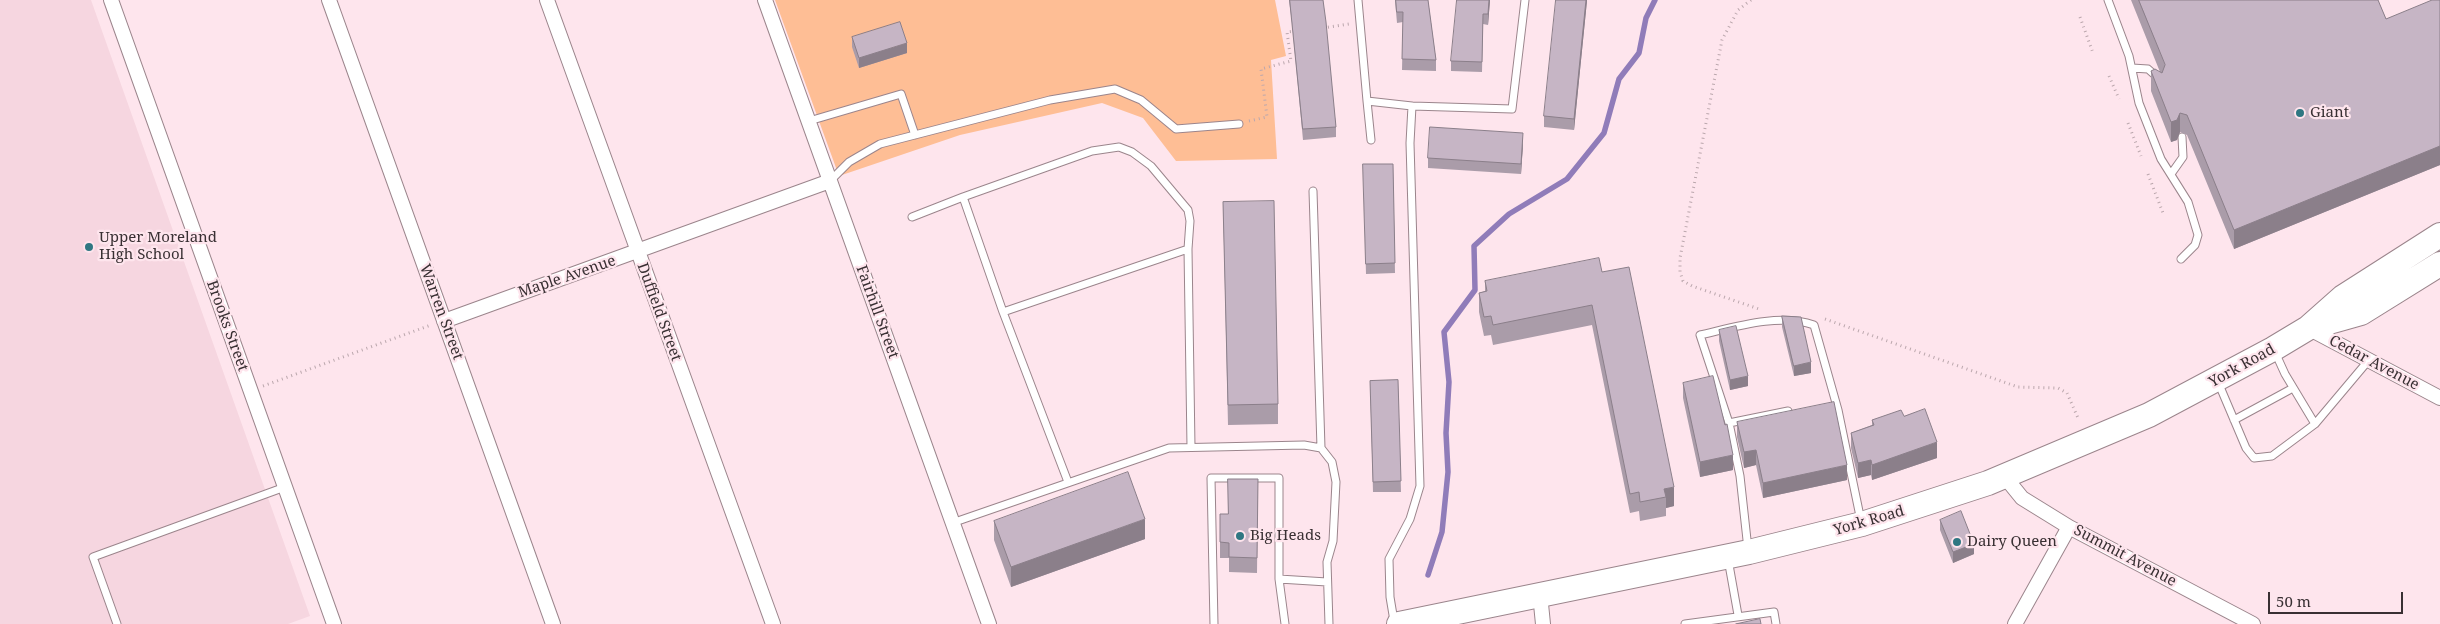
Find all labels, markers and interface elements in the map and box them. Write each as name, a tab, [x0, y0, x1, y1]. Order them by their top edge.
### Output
place label: Giant	[2310, 104, 2349, 122]
marker: Giant	[2294, 107, 2306, 119]
place label: Upper Moreland High School	[99, 229, 217, 264]
marker: Upper Moreland High School	[83, 241, 95, 253]
street label: Maple Avenue	[516, 252, 618, 302]
street label: Duffield Street	[633, 260, 685, 364]
street label: Warren Street	[415, 262, 467, 362]
street label: Fairhill Street	[852, 263, 902, 361]
street label: Brooks Street	[202, 278, 252, 374]
street label: Cedar Avenue	[2326, 332, 2422, 394]
street label: York Road	[2206, 340, 2278, 392]
street label: York Road	[1831, 502, 1907, 540]
street label: Summit Avenue	[2071, 521, 2179, 591]
place label: Big Heads	[1250, 527, 1321, 545]
marker: Big Heads	[1234, 530, 1246, 542]
place label: Dairy Queen	[1967, 533, 2057, 551]
marker: Dairy Queen	[1951, 536, 1963, 548]
scale bar	[2270, 582, 2405, 614]
text: 50 m	[2276, 591, 2311, 611]

